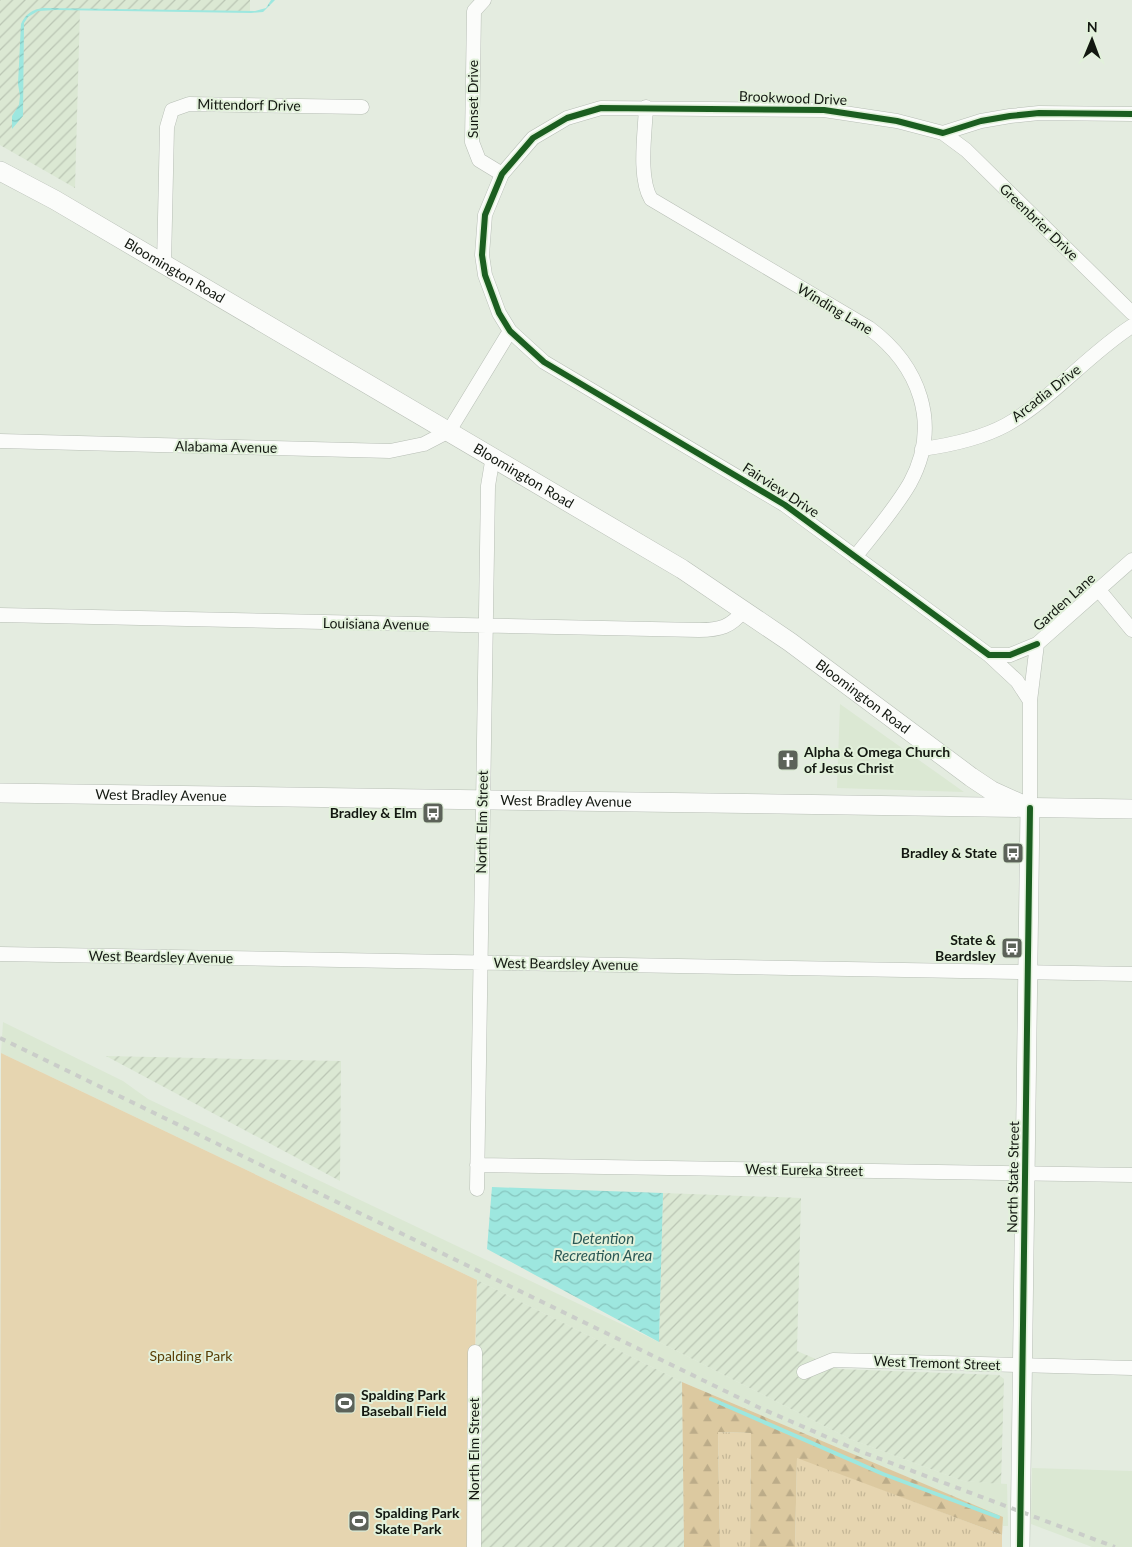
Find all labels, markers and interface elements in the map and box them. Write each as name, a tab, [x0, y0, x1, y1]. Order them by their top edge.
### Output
north arrow	[1067, 15, 1117, 65]
text: N	[1087, 18, 1098, 35]
street label: Sunset Drive	[464, 60, 481, 138]
street label: Brookwood Drive	[739, 87, 847, 108]
street label: Mittendorf Drive	[197, 95, 301, 114]
street label: Greenbrier Drive	[996, 180, 1082, 264]
street label: Bloomington Road	[122, 234, 228, 306]
street label: Winding Lane	[795, 279, 876, 338]
street label: Arcadia Drive	[1008, 360, 1084, 425]
street label: Alabama Avenue	[175, 437, 277, 456]
street label: Bloomington Road	[471, 439, 577, 512]
street label: Fairview Drive	[740, 459, 823, 521]
street label: Garden Lane	[1029, 569, 1098, 634]
street label: Louisiana Avenue	[323, 614, 429, 633]
street label: Bloomington Road	[813, 655, 914, 737]
place label: Alpha & Omega Church of Jesus Christ	[803, 743, 950, 776]
church icon: Alpha & Omega Church of Jesus Christ	[776, 748, 800, 772]
street label: North Elm Street	[472, 770, 491, 874]
street label: West Bradley Avenue	[95, 785, 227, 804]
street label: West Bradley Avenue	[500, 791, 632, 810]
bus stop icon: Bradley & Elm	[421, 801, 445, 825]
place label: Bradley & Elm	[330, 804, 417, 821]
bus stop icon: Bradley & State	[1001, 841, 1025, 865]
place label: Bradley & State	[901, 844, 998, 861]
place label: State & Beardsley	[935, 931, 997, 964]
bus stop icon: State & Beardsley	[1000, 936, 1024, 960]
street label: West Beardsley Avenue	[89, 947, 233, 966]
street label: West Beardsley Avenue	[494, 954, 638, 973]
street label: North State Street	[1003, 1121, 1022, 1233]
street label: West Eureka Street	[745, 1160, 863, 1179]
water label: Detention Recreation Area	[554, 1229, 653, 1264]
park label: Spalding Park	[150, 1347, 233, 1364]
street label: West Tremont Street	[873, 1352, 1001, 1373]
place label: Spalding Park Baseball Field	[361, 1386, 447, 1419]
sports icon: Spalding Park Baseball Field	[333, 1391, 357, 1415]
street label: North Elm Street	[465, 1397, 482, 1501]
place label: Spalding Park Skate Park	[375, 1504, 460, 1537]
sports icon: Spalding Park Skate Park	[347, 1509, 371, 1533]

